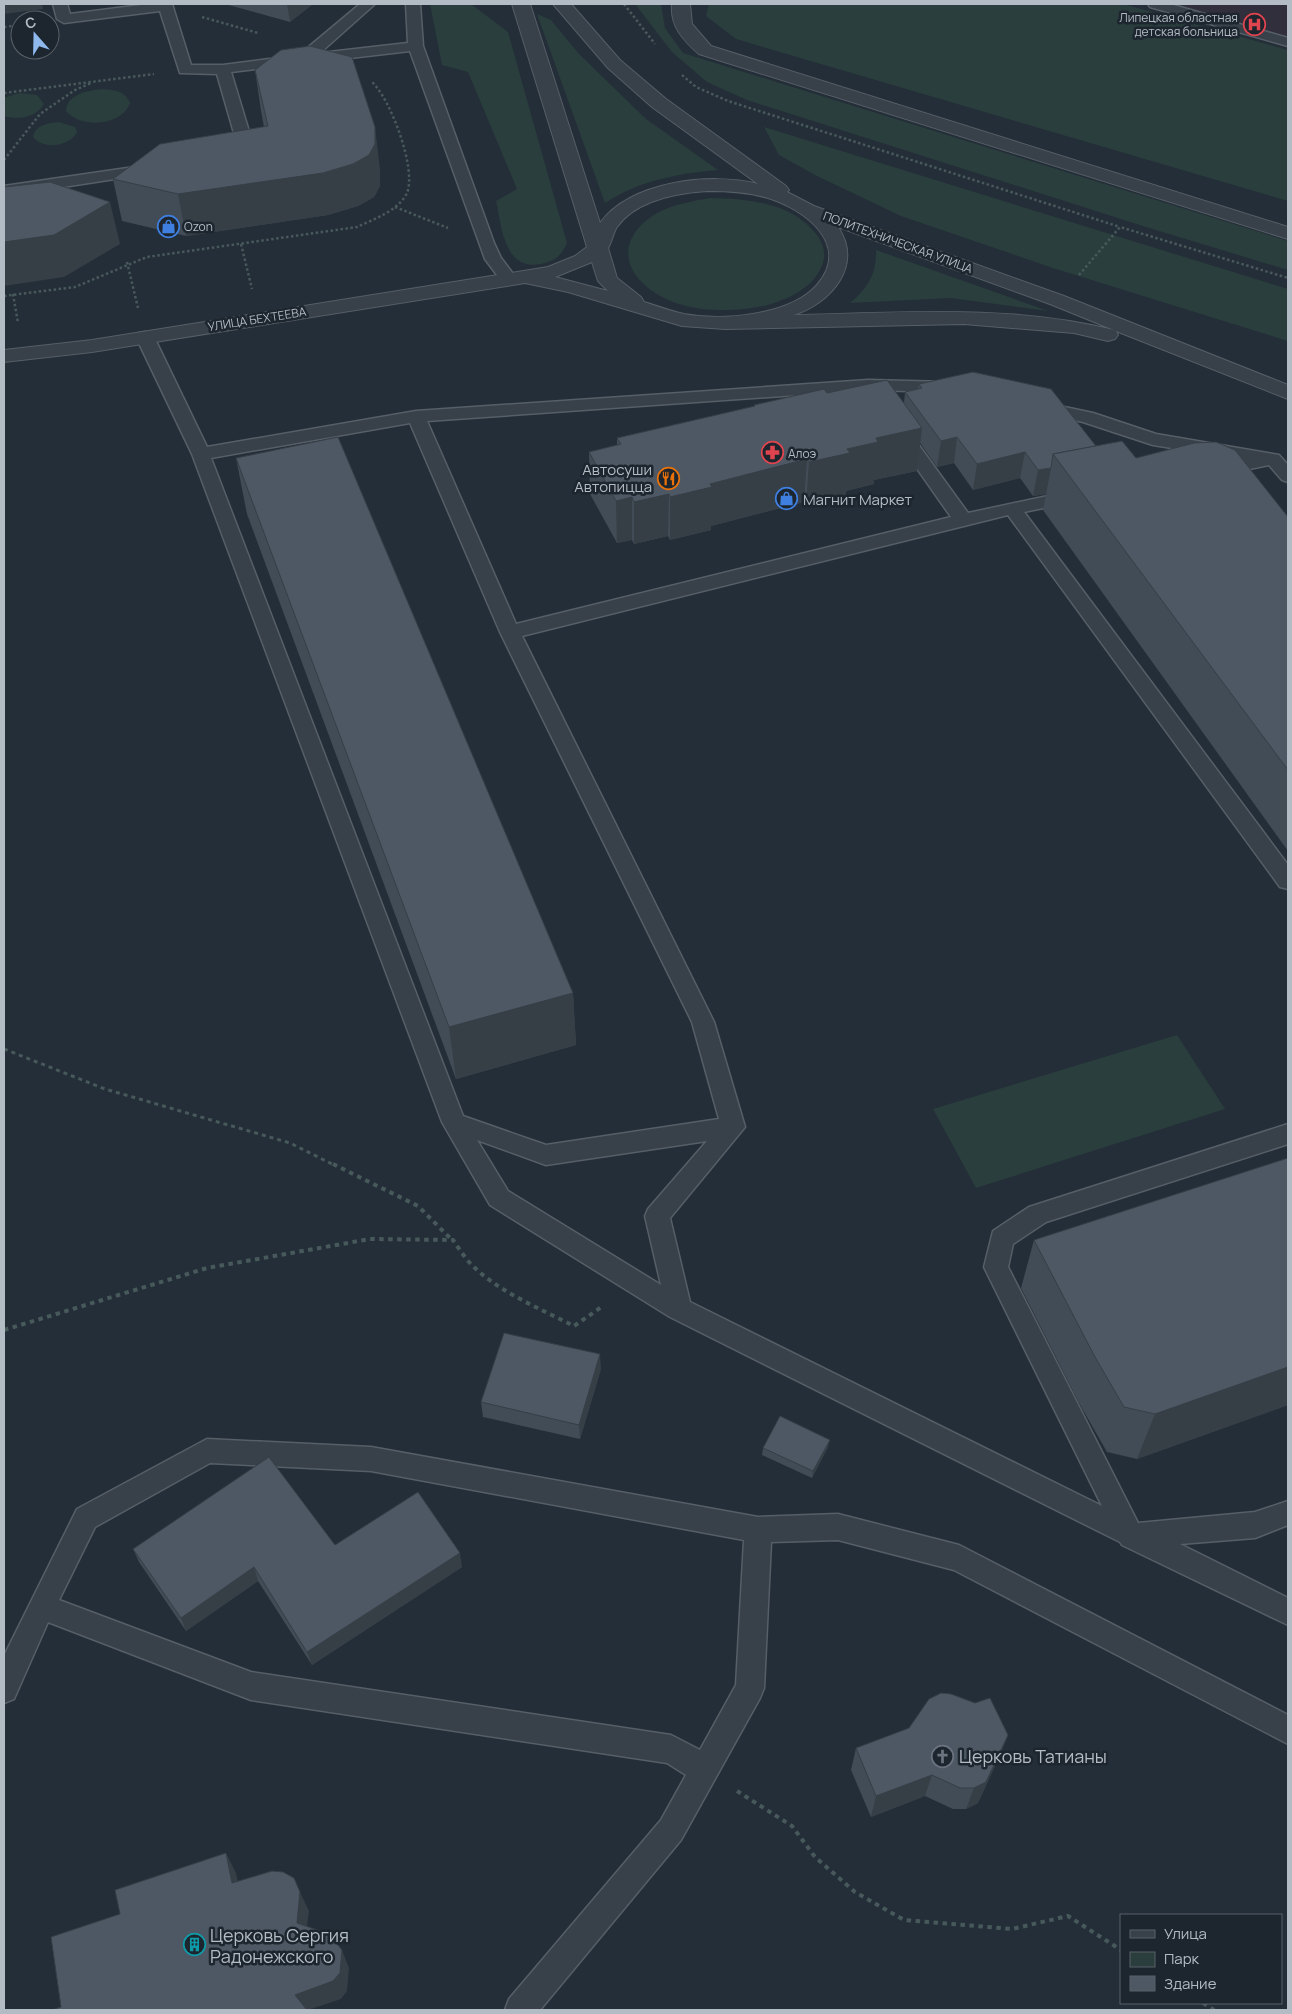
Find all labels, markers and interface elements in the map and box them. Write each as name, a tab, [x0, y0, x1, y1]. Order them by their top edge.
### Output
place label: Липецкая областная детская больница	[1119, 9, 1238, 40]
north arrow	[10, 10, 60, 60]
text: С	[22, 12, 38, 33]
hospital icon: Липецкая областная детская больница	[1242, 12, 1266, 36]
street label: ПОЛИТЕХНИЧЕСКАЯ УЛИЦА	[821, 207, 976, 277]
shop icon: Ozon	[156, 214, 180, 238]
place label: Ozon	[184, 218, 213, 235]
street label: УЛИЦА БЕХТЕЕВА	[207, 303, 308, 335]
pharmacy icon: Алоэ	[760, 441, 784, 465]
place label: Алоэ	[788, 445, 817, 462]
place label: Автосуши Автопицца	[574, 459, 652, 497]
restaurant icon: Автосуши Автопицца	[656, 466, 680, 490]
shop icon: Магнит Маркет	[775, 487, 799, 511]
place label: Магнит Маркет	[803, 489, 913, 510]
church icon: Церковь Татианы	[931, 1744, 955, 1768]
place label: Церковь Татианы	[959, 1744, 1107, 1768]
legend	[1120, 1914, 1282, 2004]
place label: Церковь Сергия Радонежского	[210, 1923, 349, 1968]
text: Улица	[1164, 1923, 1207, 1944]
building icon: Церковь Сергия Радонежского	[182, 1933, 206, 1957]
text: Парк	[1164, 1948, 1200, 1969]
text: Здание	[1164, 1973, 1217, 1994]

